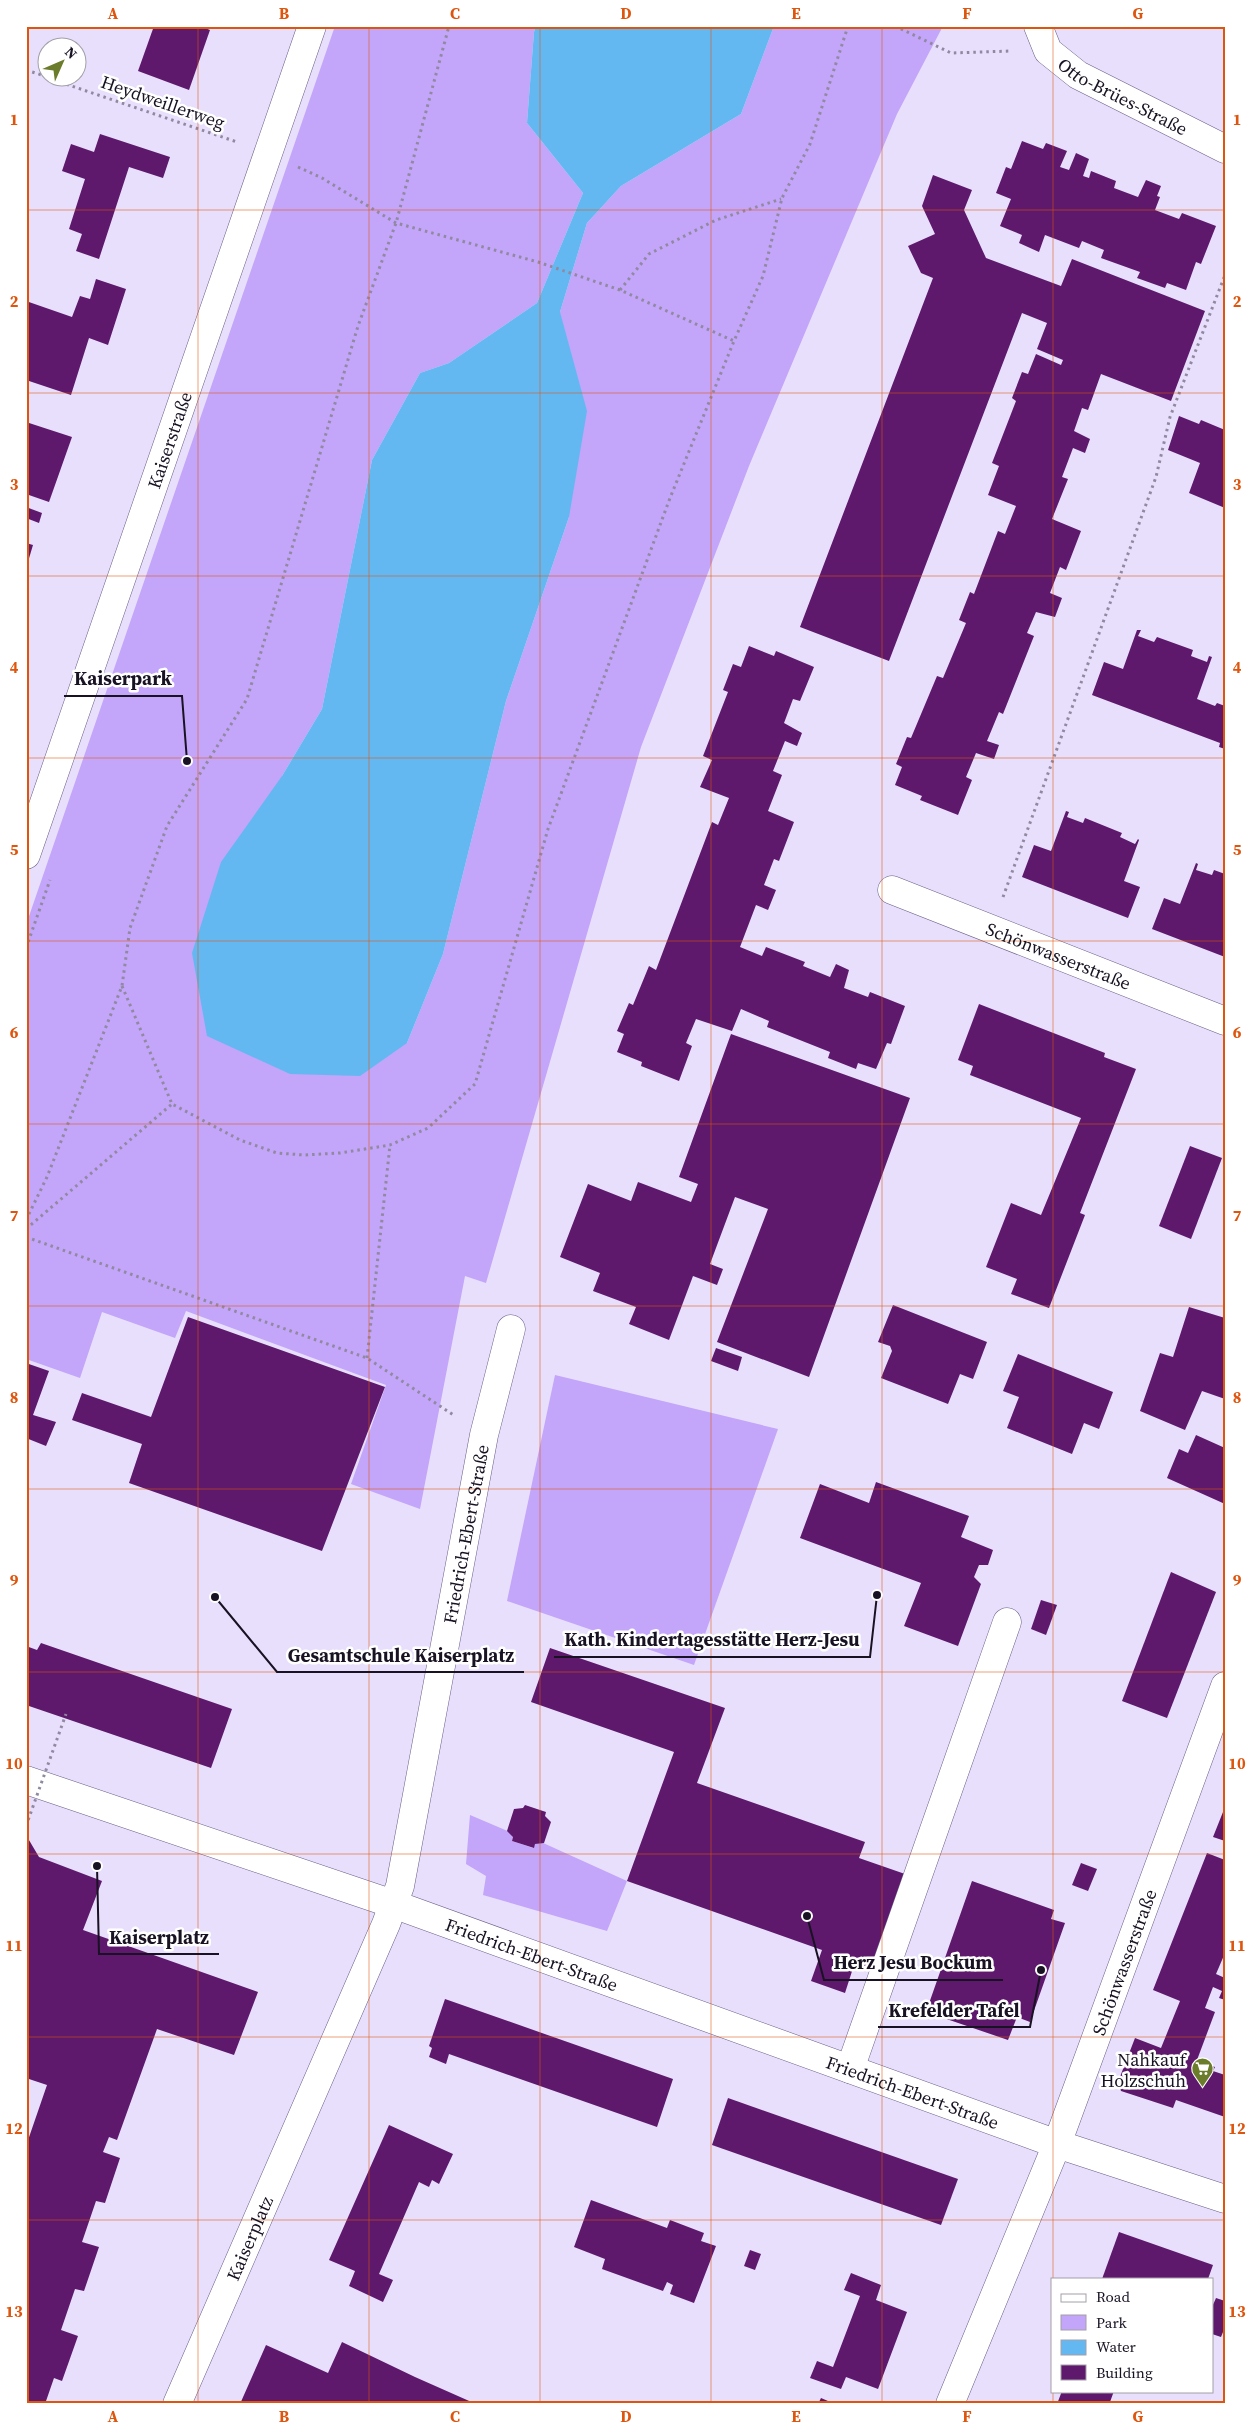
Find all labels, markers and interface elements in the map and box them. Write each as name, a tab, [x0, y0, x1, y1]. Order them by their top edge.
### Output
text: A	[108, 2, 119, 24]
text: B	[279, 2, 290, 24]
text: C	[450, 2, 460, 24]
text: D	[620, 2, 632, 24]
text: E	[791, 2, 801, 24]
text: F	[962, 2, 972, 24]
text: G	[1133, 2, 1144, 24]
north arrow	[38, 38, 88, 88]
text: N	[61, 42, 82, 63]
street label: Otto-Brües-Straße	[1053, 51, 1192, 141]
street label: Heydweillerweg	[98, 69, 228, 135]
text: 1	[10, 108, 18, 130]
text: 1	[1233, 108, 1241, 130]
text: 2	[10, 290, 19, 312]
text: 2	[1233, 290, 1242, 312]
street label: Kaiserstraße	[141, 388, 197, 492]
text: 3	[10, 473, 19, 495]
text: 3	[1233, 473, 1242, 495]
text: 4	[10, 656, 19, 678]
text: 4	[1233, 656, 1242, 678]
callout: Kaiserpark	[64, 662, 182, 696]
text: Kaiserpark	[74, 665, 173, 691]
text: 5	[10, 838, 19, 860]
text: 5	[1233, 838, 1242, 860]
street label: Schönwasserstraße	[982, 916, 1135, 995]
text: 6	[10, 1021, 19, 1043]
text: 6	[1233, 1021, 1242, 1043]
text: 7	[10, 1204, 19, 1226]
text: 7	[1233, 1204, 1242, 1226]
text: 8	[10, 1386, 18, 1408]
text: 8	[1233, 1386, 1241, 1408]
street label: Friedrich-Ebert-Straße	[437, 1442, 494, 1626]
text: 9	[10, 1569, 19, 1591]
text: 9	[1233, 1569, 1242, 1591]
callout: Kath. Kindertagesstätte Herz-Jesu	[554, 1623, 870, 1657]
text: Kath. Kindertagesstätte Herz-Jesu	[564, 1626, 860, 1652]
callout: Gesamtschule Kaiserplatz	[277, 1638, 524, 1672]
text: Gesamtschule Kaiserplatz	[288, 1642, 514, 1668]
text: 10	[5, 1752, 23, 1774]
text: 10	[1228, 1752, 1246, 1774]
street label: Schönwasserstraße	[1086, 1885, 1162, 2039]
street label: Friedrich-Ebert-Straße	[442, 1912, 622, 1997]
callout: Kaiserplatz	[99, 1920, 219, 1954]
text: Kaiserplatz	[109, 1924, 209, 1950]
text: 11	[5, 1934, 23, 1956]
text: 11	[1228, 1934, 1246, 1956]
callout: Herz Jesu Bockum	[824, 1946, 1003, 1980]
text: Herz Jesu Bockum	[833, 1949, 993, 1975]
callout: Krefelder Tafel	[878, 1993, 1030, 2027]
text: Krefelder Tafel	[888, 1997, 1020, 2023]
place label: Nahkauf Holzschuh	[1100, 2047, 1188, 2093]
street label: Friedrich-Ebert-Straße	[823, 2049, 1002, 2134]
supermarket icon: Nahkauf Holzschuh	[1190, 2057, 1214, 2088]
text: 12	[5, 2117, 23, 2139]
text: 12	[1228, 2117, 1246, 2139]
street label: Kaiserplatz	[220, 2192, 279, 2284]
legend	[1051, 2278, 1214, 2392]
text: Road	[1096, 2286, 1130, 2307]
text: 13	[5, 2300, 23, 2322]
text: 13	[1228, 2300, 1246, 2322]
text: Park	[1096, 2312, 1128, 2333]
text: Water	[1096, 2336, 1137, 2357]
text: Building	[1096, 2362, 1153, 2383]
text: A	[108, 2405, 119, 2427]
text: B	[279, 2405, 290, 2427]
text: C	[450, 2405, 460, 2427]
text: D	[620, 2405, 632, 2427]
text: E	[791, 2405, 801, 2427]
text: F	[962, 2405, 972, 2427]
text: G	[1133, 2405, 1144, 2427]

